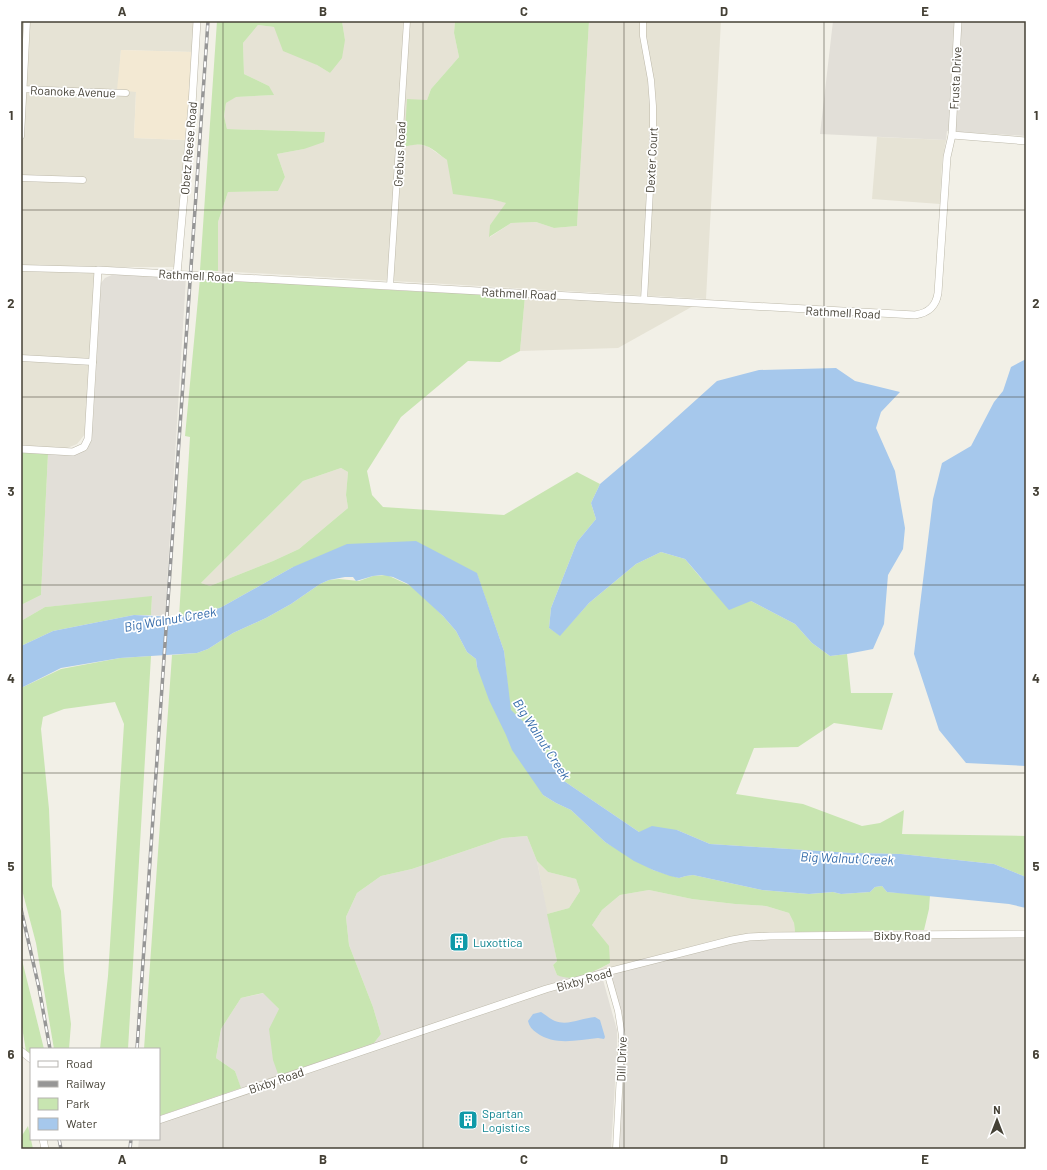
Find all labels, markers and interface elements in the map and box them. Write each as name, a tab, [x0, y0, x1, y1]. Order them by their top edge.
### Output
text: A	[118, 3, 127, 19]
text: B	[319, 3, 327, 19]
text: C	[520, 3, 528, 19]
text: D	[720, 3, 728, 19]
text: E	[921, 3, 929, 19]
street label: Frusta Drive	[946, 46, 964, 110]
street label: Roanoke Avenue	[30, 83, 116, 99]
street label: Obetz Reese Road	[177, 101, 199, 195]
text: 1	[9, 107, 13, 123]
text: 1	[1034, 107, 1038, 123]
street label: Grebus Road	[390, 121, 408, 187]
street label: Dexter Court	[642, 127, 660, 193]
street label: Rathmell Road	[158, 266, 234, 284]
street label: Rathmell Road	[481, 284, 557, 302]
text: 2	[7, 295, 15, 311]
text: 2	[1032, 295, 1040, 311]
street label: Rathmell Road	[805, 303, 881, 321]
text: 3	[7, 483, 15, 499]
text: 3	[1032, 483, 1040, 499]
water label: Big Walnut Creek	[123, 603, 218, 635]
text: 4	[7, 670, 15, 686]
text: 4	[1032, 670, 1040, 686]
water label: Big Walnut Creek	[510, 696, 574, 783]
water label: Big Walnut Creek	[800, 848, 895, 868]
text: 5	[7, 858, 15, 874]
text: 5	[1032, 858, 1040, 874]
street label: Bixby Road	[873, 928, 931, 942]
building icon: Luxottica	[448, 931, 470, 953]
place label: Luxottica	[473, 935, 522, 949]
street label: Bixby Road	[555, 964, 613, 994]
street label: Dill Drive	[613, 1036, 629, 1082]
text: 6	[8, 1046, 15, 1062]
text: 6	[1033, 1046, 1040, 1062]
legend	[30, 1048, 160, 1140]
text: Road	[66, 1056, 93, 1070]
street label: Bixby Road	[247, 1064, 305, 1096]
text: Railway	[66, 1076, 106, 1090]
text: Park	[66, 1096, 90, 1110]
north arrow	[977, 1100, 1017, 1140]
text: N	[993, 1103, 1001, 1116]
place label: Spartan Logistics	[482, 1106, 530, 1134]
building icon: Spartan Logistics	[457, 1109, 479, 1131]
text: Water	[66, 1116, 98, 1130]
text: A	[118, 1151, 127, 1167]
text: B	[319, 1151, 327, 1167]
text: C	[520, 1151, 528, 1167]
text: D	[720, 1151, 728, 1167]
text: E	[921, 1151, 929, 1167]

